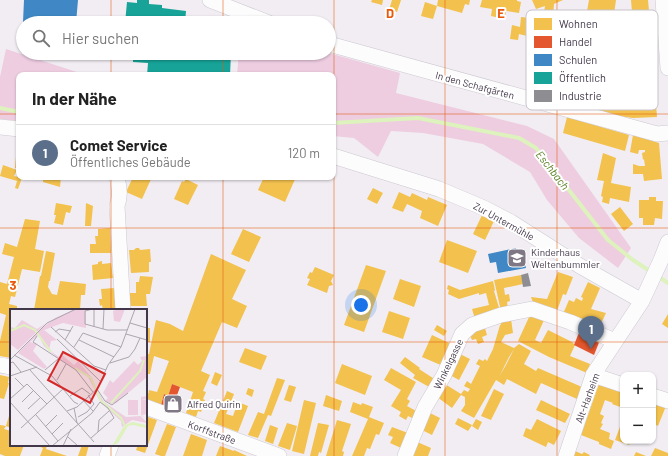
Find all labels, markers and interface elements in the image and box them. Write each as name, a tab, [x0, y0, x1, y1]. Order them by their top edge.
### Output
text: D	[386, 5, 394, 21]
text: E	[497, 5, 505, 21]
legend	[526, 10, 658, 110]
search box	[16, 16, 336, 60]
text: Wohnen	[559, 17, 598, 30]
icon: search	[30, 27, 52, 49]
text: Hier suchen	[62, 29, 139, 47]
text: Handel	[559, 35, 592, 48]
text: Schulen	[559, 53, 597, 66]
street label: In den Schafgärten	[434, 69, 516, 101]
text: Öffentlich	[559, 70, 606, 84]
text: In der Nähe	[32, 88, 117, 108]
text: Industrie	[559, 89, 602, 102]
text: Comet Service	[70, 136, 167, 154]
text: 1	[43, 145, 47, 161]
text: 120 m	[288, 145, 320, 161]
water label: Eschbach	[534, 148, 572, 192]
text: Öffentliches Gebäude	[70, 154, 191, 170]
street label: Zur Untermühle	[472, 199, 536, 243]
place label: Kinderhaus Weltenbummler	[531, 246, 600, 270]
school or university icon: Kinderhaus Weltenbummler	[506, 247, 528, 269]
text: 3	[9, 277, 17, 293]
your location	[351, 295, 371, 315]
inset map	[10, 309, 147, 446]
pin: 1	[578, 316, 604, 349]
street label: Winkelgasse	[431, 337, 465, 391]
street label: Alt-Harheim	[572, 371, 602, 425]
map controls	[620, 372, 656, 444]
button: +	[620, 372, 656, 408]
shop icon: Alfred Quirin	[162, 393, 184, 415]
place label: Alfred Quirin	[187, 398, 241, 410]
button: −	[620, 408, 656, 444]
street label: Korffstraße	[186, 418, 238, 446]

